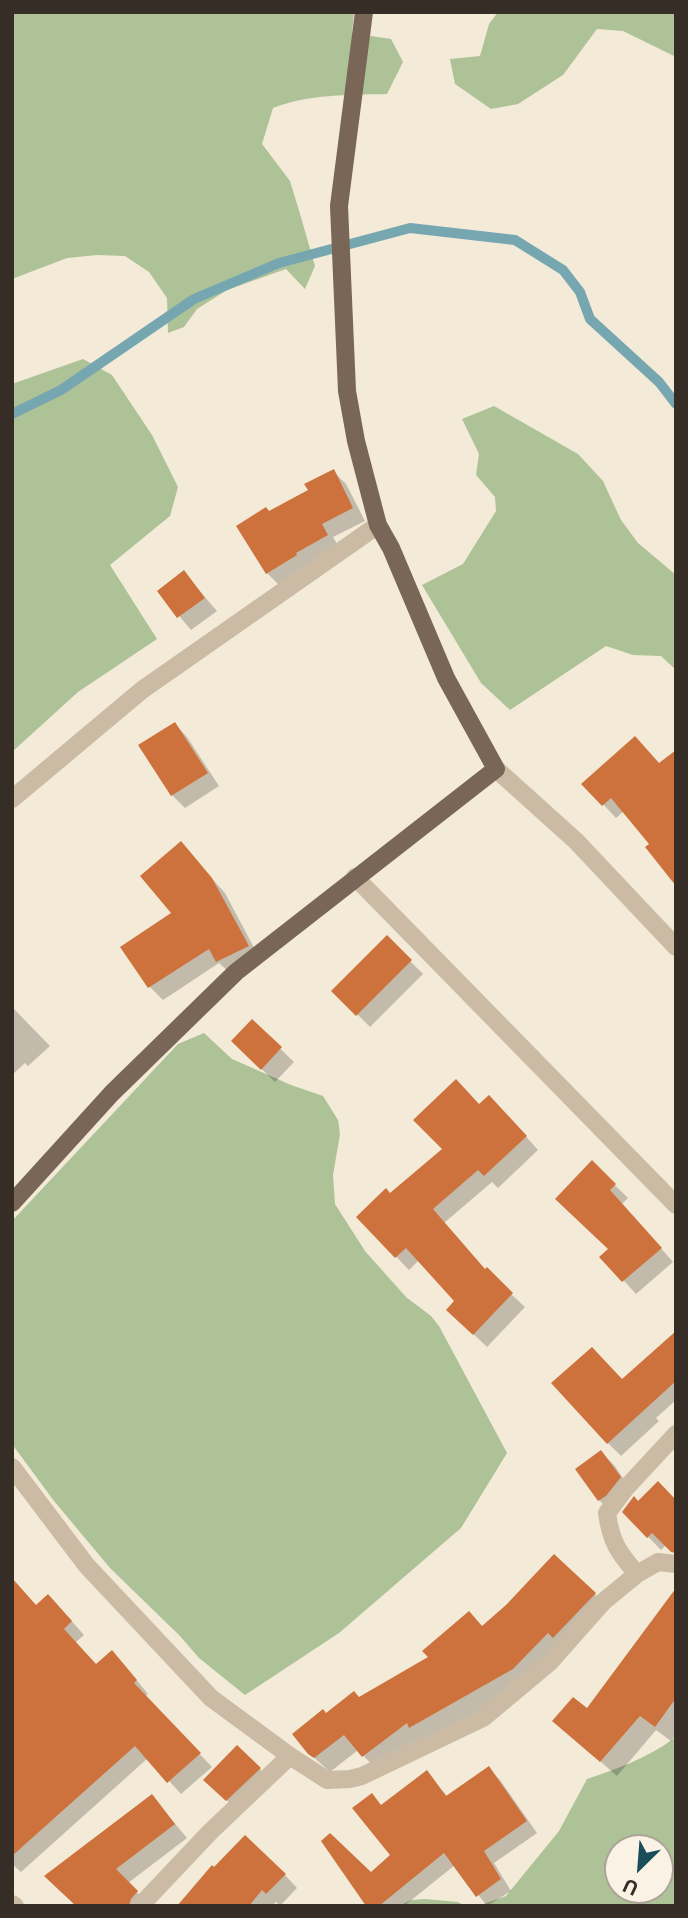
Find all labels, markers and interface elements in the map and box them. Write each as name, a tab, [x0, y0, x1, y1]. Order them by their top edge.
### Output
north arrow	[604, 1834, 674, 1904]
text: U	[620, 1873, 642, 1900]

